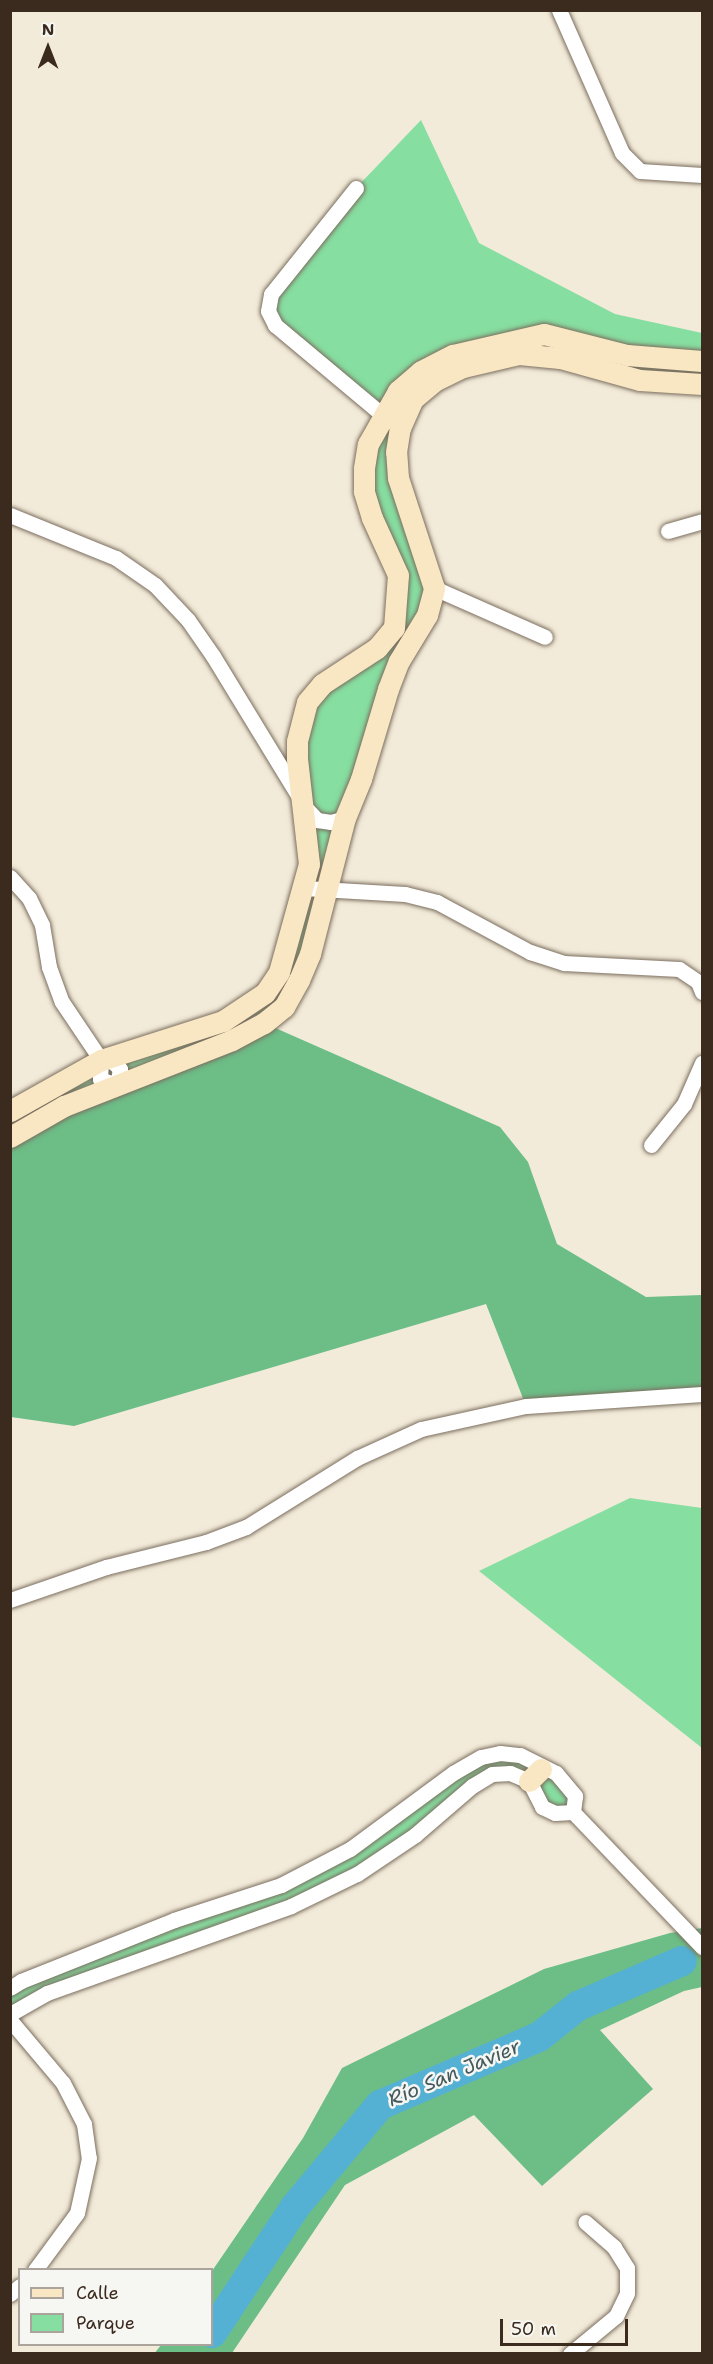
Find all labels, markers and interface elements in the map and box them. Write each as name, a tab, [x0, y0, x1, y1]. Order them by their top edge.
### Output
north arrow	[18, 18, 78, 78]
text: N	[42, 19, 54, 40]
water label: Río San Javier	[384, 2034, 524, 2112]
legend	[18, 2268, 213, 2346]
text: Calle	[76, 2281, 119, 2305]
scale bar	[503, 2307, 630, 2345]
text: Parque	[76, 2311, 135, 2335]
text: 50 m	[511, 2317, 556, 2341]

